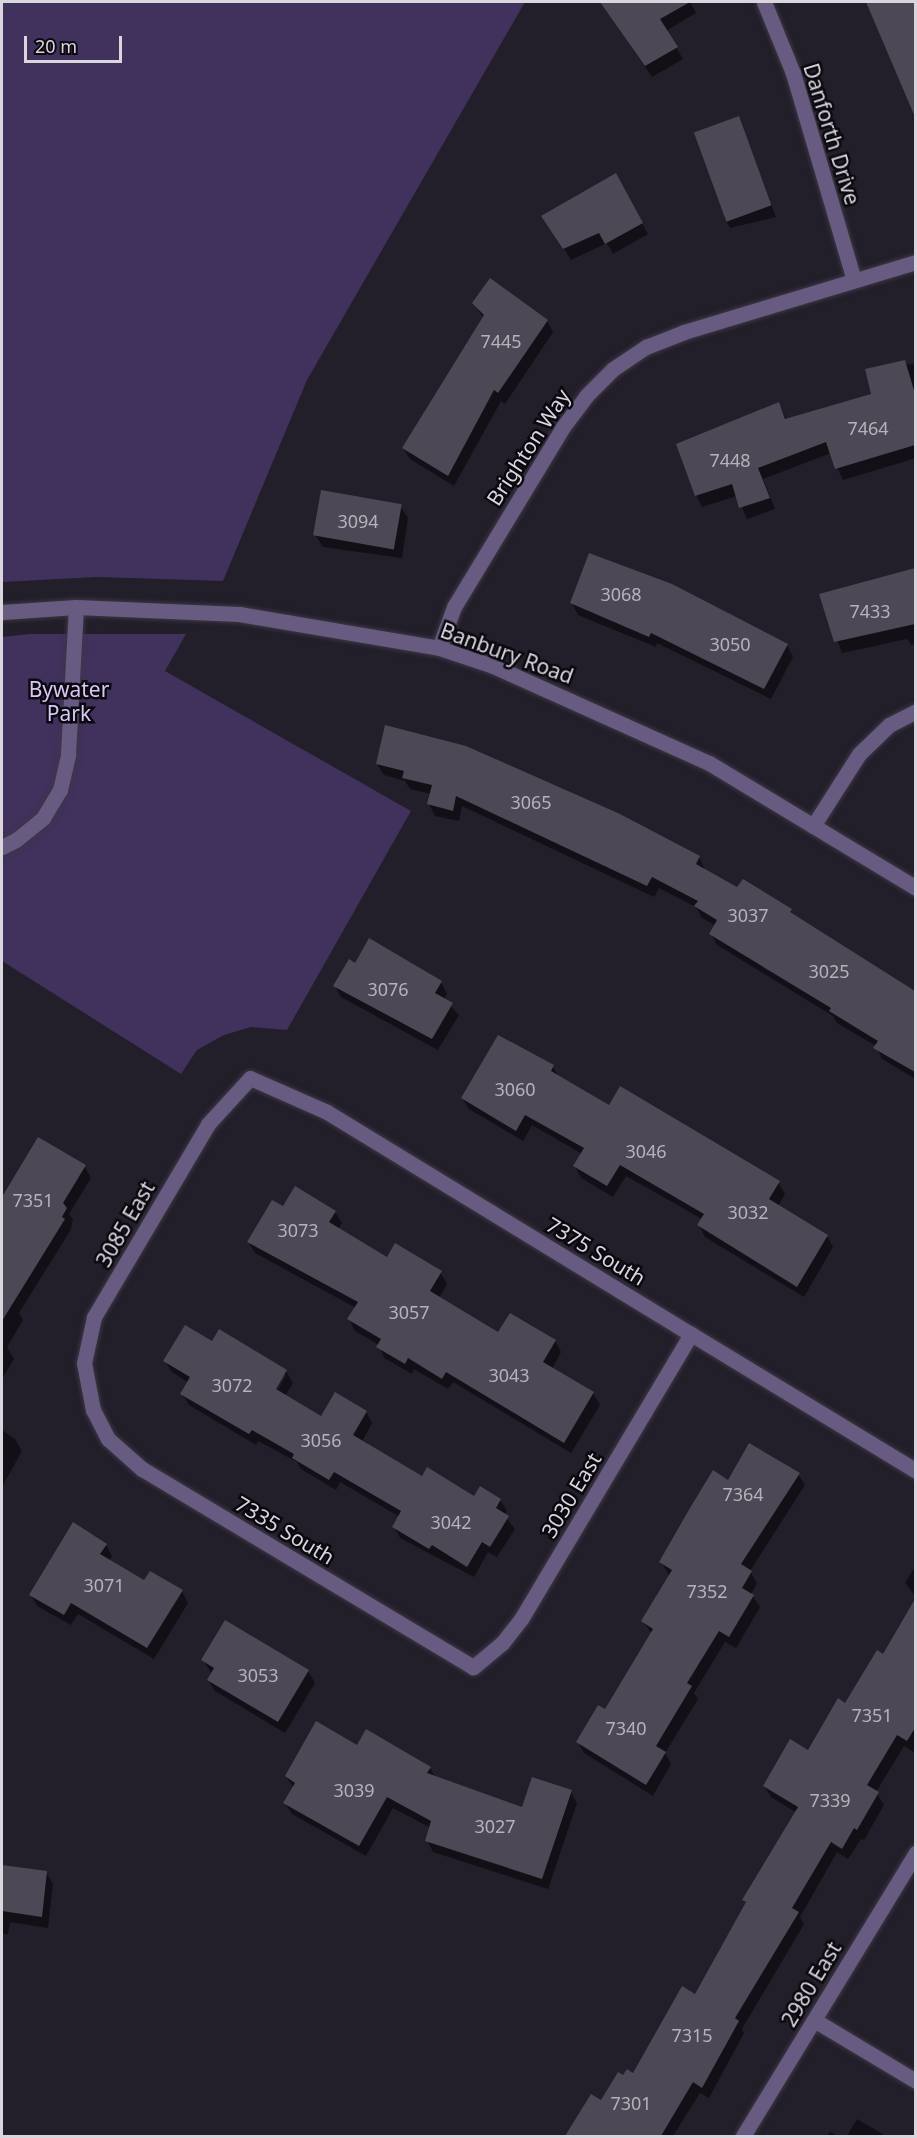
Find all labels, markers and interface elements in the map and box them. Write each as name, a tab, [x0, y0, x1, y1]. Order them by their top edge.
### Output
scale bar	[27, 24, 124, 62]
text: 20 m	[35, 34, 77, 58]
street label: Danforth Drive	[799, 60, 865, 208]
house number: 7445	[480, 330, 522, 352]
street label: Brighton Way	[481, 384, 575, 510]
house number: 7464	[847, 417, 889, 439]
house number: 7448	[709, 449, 751, 471]
house number: 3094	[337, 510, 379, 532]
house number: 3068	[600, 583, 642, 605]
house number: 7433	[849, 600, 891, 622]
street label: Banbury Road	[437, 617, 577, 689]
house number: 3050	[709, 633, 751, 655]
park label: Bywater Park	[29, 676, 109, 726]
house number: 3065	[510, 791, 552, 813]
house number: 3037	[727, 904, 769, 926]
house number: 3025	[808, 960, 850, 982]
house number: 3076	[367, 978, 409, 1000]
house number: 3060	[494, 1078, 536, 1100]
house number: 3046	[625, 1140, 667, 1162]
street label: 3085 East	[90, 1177, 160, 1271]
house number: 7351	[12, 1189, 54, 1211]
house number: 3032	[727, 1201, 769, 1223]
street label: 7375 South	[542, 1212, 650, 1290]
house number: 3073	[277, 1219, 319, 1241]
house number: 3057	[388, 1301, 430, 1323]
house number: 3043	[488, 1364, 530, 1386]
house number: 3072	[211, 1374, 253, 1396]
house number: 3056	[300, 1429, 342, 1451]
street label: 3030 East	[536, 1448, 606, 1542]
house number: 7364	[722, 1483, 764, 1505]
street label: 7335 South	[231, 1491, 339, 1569]
house number: 3042	[430, 1511, 472, 1533]
house number: 3071	[83, 1574, 125, 1596]
house number: 7352	[686, 1580, 728, 1602]
house number: 3053	[237, 1664, 279, 1686]
house number: 7351	[851, 1704, 893, 1726]
house number: 7340	[605, 1717, 647, 1739]
house number: 3039	[333, 1779, 375, 1801]
house number: 7339	[809, 1789, 851, 1811]
house number: 3027	[474, 1815, 516, 1837]
street label: 2980 East	[776, 1937, 846, 2031]
house number: 7315	[671, 2024, 713, 2046]
house number: 7301	[610, 2092, 652, 2114]

